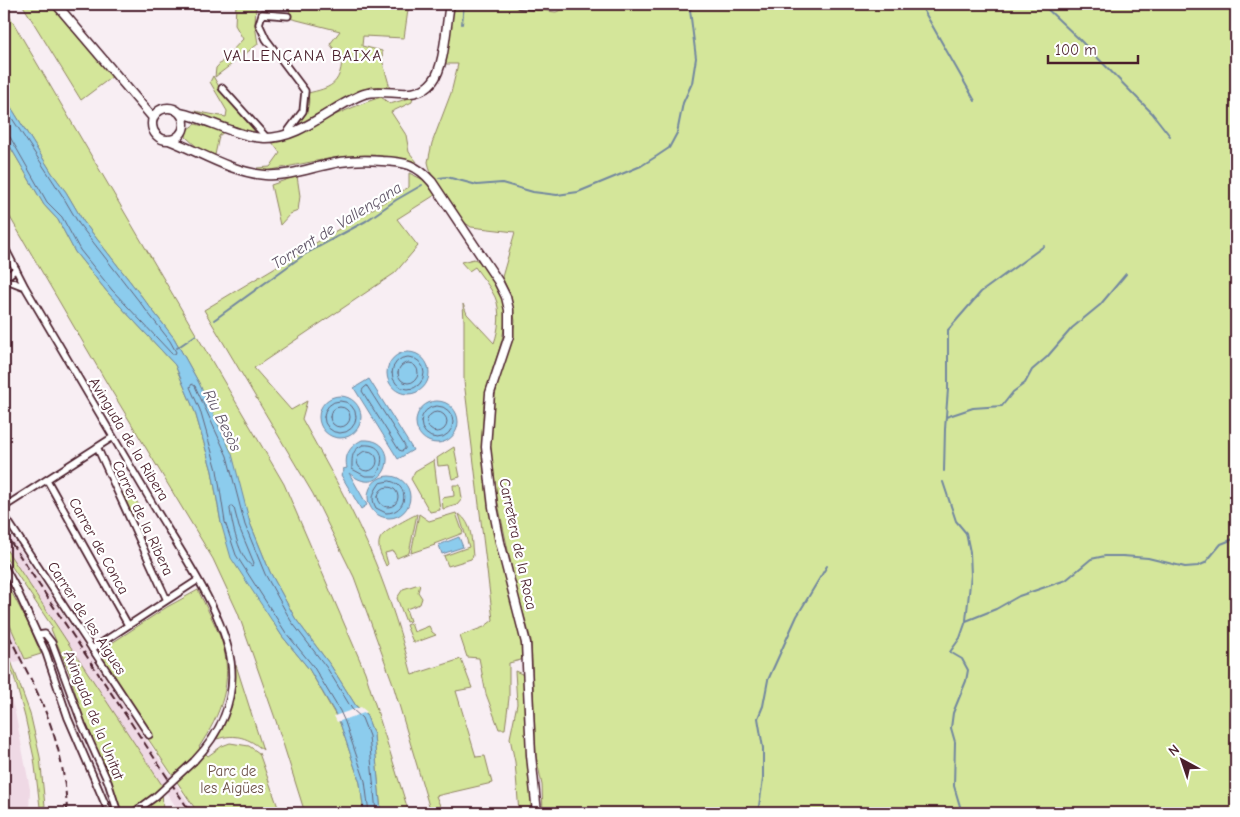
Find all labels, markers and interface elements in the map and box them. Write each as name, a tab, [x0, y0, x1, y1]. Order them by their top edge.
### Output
scale bar	[1048, 32, 1138, 64]
text: 100 m	[1055, 41, 1097, 59]
district label: VALLENÇANA BAIXA	[223, 47, 383, 65]
water label: Torrent de Vallençana	[268, 179, 405, 273]
street label: Avinguda de la Ribera	[85, 374, 173, 504]
water label: Riu Besòs	[199, 387, 245, 455]
street label: Carrer de la Ribera	[108, 458, 178, 578]
street label: Carretera de la Roca	[495, 477, 541, 611]
street label: Carrer de Conca	[65, 494, 133, 598]
street label: Carrer de les Aigues	[44, 558, 130, 678]
street label: Avinguda de la Unitat	[60, 648, 128, 783]
north arrow	[1158, 734, 1208, 784]
text: N	[1165, 741, 1183, 760]
park label: Parc de les Aigües	[200, 762, 264, 797]

